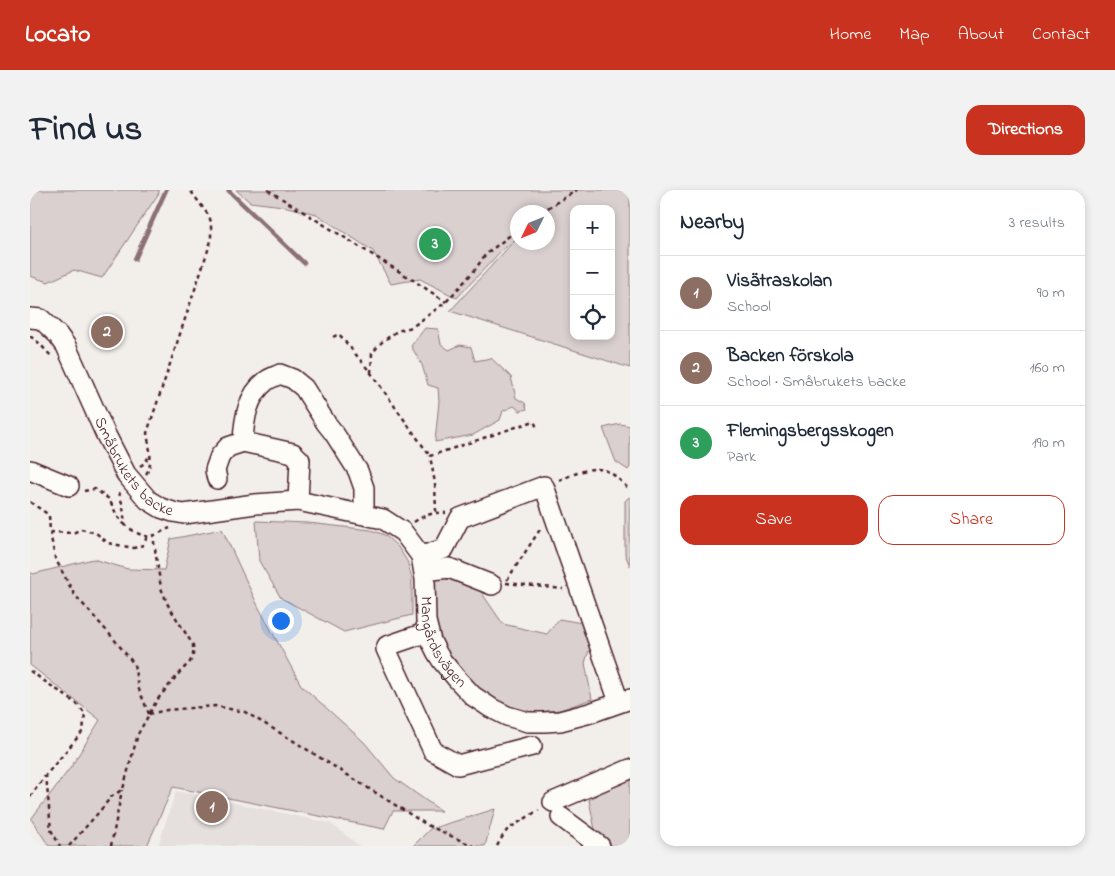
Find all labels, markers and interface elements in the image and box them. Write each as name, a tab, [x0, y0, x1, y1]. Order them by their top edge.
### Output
text: Locato	[25, 18, 91, 53]
text: Home	[830, 22, 871, 48]
text: Map	[899, 22, 930, 48]
text: About	[958, 22, 1004, 48]
text: Contact	[1032, 22, 1090, 48]
text: Find us	[30, 105, 142, 156]
button: Directions	[966, 105, 1085, 155]
north arrow	[510, 205, 555, 250]
map controls	[570, 205, 615, 340]
button: +	[570, 205, 615, 250]
text: Nearby	[680, 208, 744, 238]
text: 3 results	[1009, 211, 1065, 235]
pin: 3	[419, 225, 451, 263]
button: −	[570, 250, 615, 295]
text: Visätraskolan	[727, 268, 832, 295]
text: 1	[693, 281, 699, 305]
text: 90 m	[1037, 281, 1065, 305]
button: locate	[570, 295, 615, 340]
text: School	[727, 295, 771, 319]
pin: 2	[91, 313, 123, 351]
text: Backen förskola	[727, 343, 854, 370]
text: 2	[692, 356, 700, 380]
text: 160 m	[1030, 356, 1065, 380]
text: School · Småbrukets backe	[727, 370, 906, 394]
street label: Småbrukets backe	[87, 413, 177, 524]
text: Flemingsbergsskogen	[727, 418, 894, 445]
text: 3	[693, 431, 699, 455]
text: 190 m	[1032, 431, 1065, 455]
text: Park	[727, 445, 756, 469]
button: Save	[680, 495, 868, 545]
button: Share	[878, 495, 1065, 545]
street label: Mangårdsvägen	[413, 596, 472, 694]
your location	[268, 608, 294, 634]
pin: 1	[196, 788, 228, 826]

